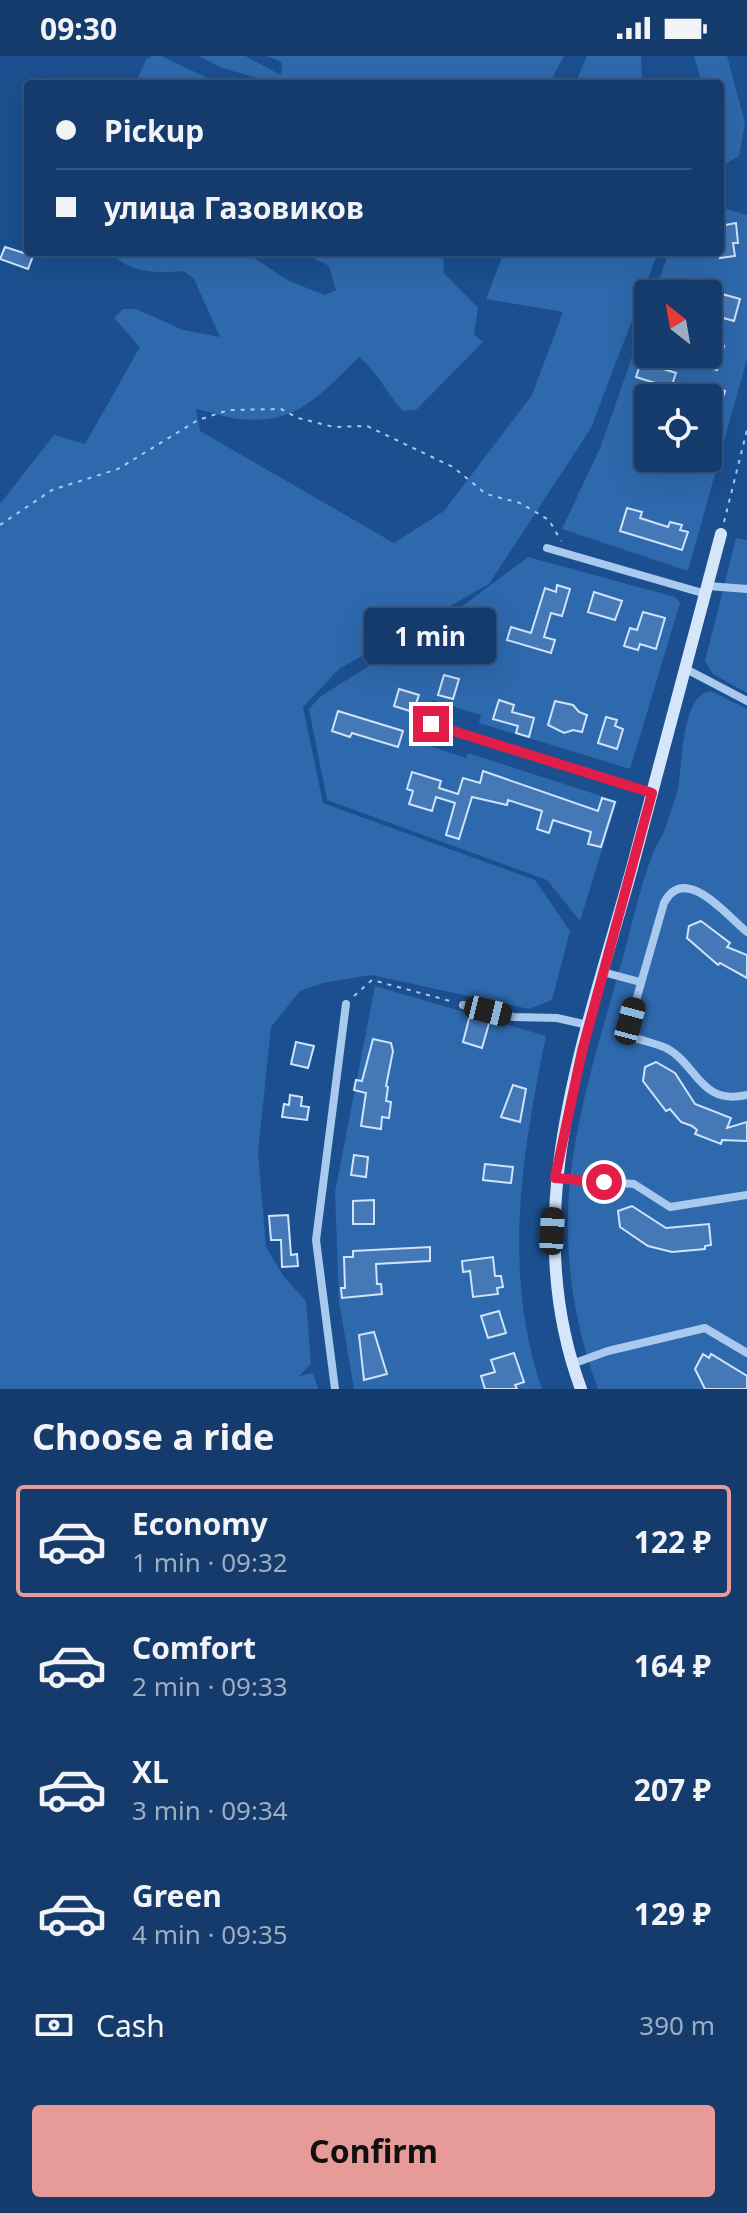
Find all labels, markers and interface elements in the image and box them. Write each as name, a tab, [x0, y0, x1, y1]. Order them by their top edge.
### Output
text: 09:30	[40, 8, 117, 49]
text: Pickup	[104, 110, 204, 151]
text: улица Газовиков	[104, 187, 364, 228]
north arrow	[634, 280, 722, 368]
map controls	[634, 280, 722, 472]
button: locate	[634, 384, 722, 472]
callout: 1 min	[365, 608, 497, 664]
text: 1 min	[394, 618, 466, 654]
route end	[413, 706, 449, 742]
car	[462, 994, 514, 1028]
car	[612, 995, 648, 1047]
route start	[586, 1164, 622, 1200]
car	[539, 1206, 565, 1256]
text: Choose a ride	[32, 1412, 274, 1461]
text: Economy	[132, 1503, 268, 1544]
icon: car	[36, 1505, 108, 1577]
text: 122 ₽	[634, 1521, 711, 1562]
text: 1 min · 09:32	[132, 1544, 288, 1580]
text: Comfort	[132, 1627, 256, 1668]
icon: car	[36, 1629, 108, 1701]
text: 164 ₽	[634, 1645, 711, 1686]
text: 2 min · 09:33	[132, 1668, 288, 1704]
text: XL	[132, 1751, 169, 1792]
icon: car	[36, 1753, 108, 1825]
text: 207 ₽	[634, 1769, 711, 1810]
text: 3 min · 09:34	[132, 1792, 288, 1828]
text: Green	[132, 1875, 222, 1916]
icon: car	[36, 1877, 108, 1949]
text: 129 ₽	[634, 1893, 711, 1934]
text: 4 min · 09:35	[132, 1916, 288, 1952]
icon: cash	[32, 2003, 76, 2047]
text: Cash	[96, 2005, 165, 2046]
text: 390 m	[639, 2007, 715, 2043]
button: Confirm	[32, 2105, 715, 2197]

